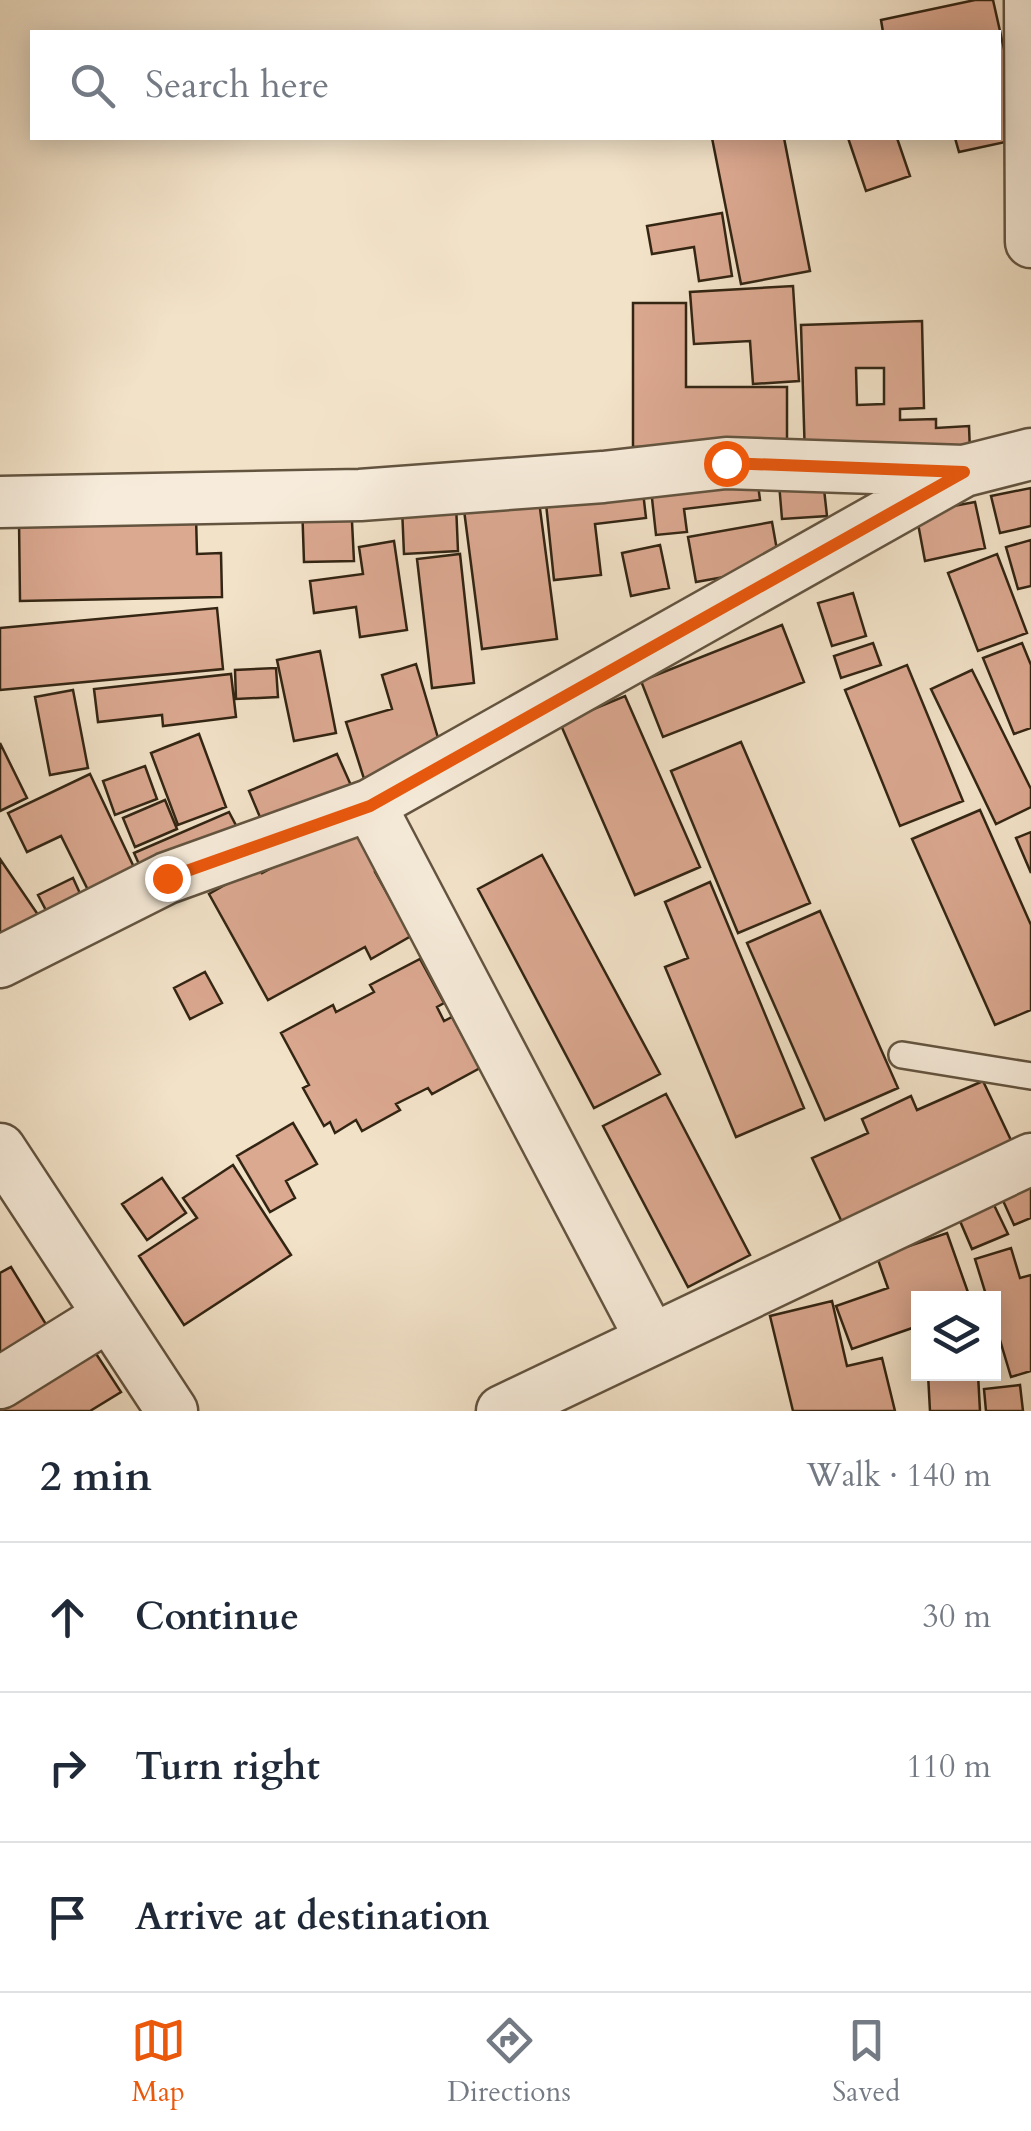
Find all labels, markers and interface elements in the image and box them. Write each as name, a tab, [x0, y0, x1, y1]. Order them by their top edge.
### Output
search box	[30, 30, 1001, 140]
icon: search	[65, 58, 120, 113]
text: Search here	[145, 59, 329, 111]
route start	[704, 441, 750, 487]
route end	[145, 856, 191, 902]
map controls	[911, 1291, 1001, 1381]
button: layers	[911, 1291, 1001, 1381]
text: 2 min	[40, 1448, 152, 1505]
text: Walk · 140 m	[806, 1454, 991, 1498]
icon: ahead	[40, 1590, 95, 1645]
text: Continue	[135, 1591, 299, 1643]
text: 30 m	[923, 1595, 991, 1639]
icon: right	[40, 1740, 95, 1795]
text: Turn right	[135, 1741, 320, 1793]
text: 110 m	[906, 1745, 991, 1789]
icon: arrive	[40, 1890, 95, 1945]
text: Arrive at destination	[135, 1891, 490, 1943]
tab: Map	[131, 2013, 186, 2111]
tab: Directions	[447, 2013, 571, 2111]
tab: Saved	[832, 2013, 900, 2111]

